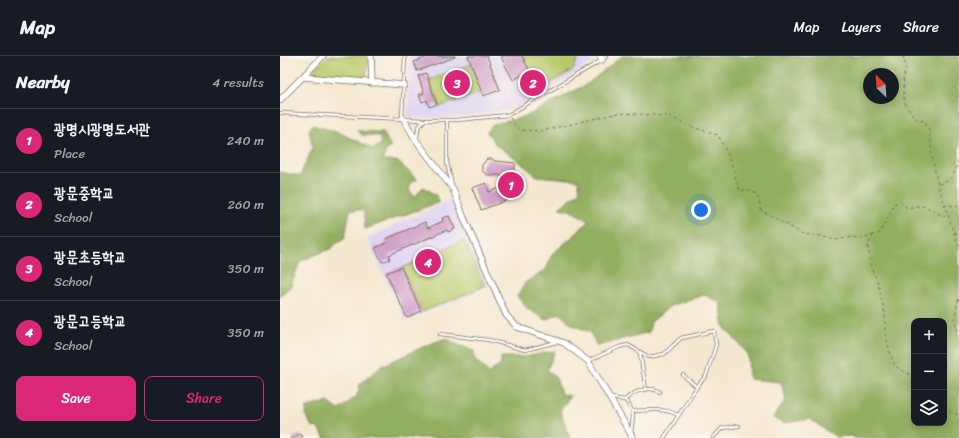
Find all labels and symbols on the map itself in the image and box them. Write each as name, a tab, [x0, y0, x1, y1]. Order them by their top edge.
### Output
pin: 3	[444, 68, 470, 98]
pin: 2	[520, 68, 546, 98]
north arrow	[863, 68, 899, 104]
pin: 1	[498, 170, 524, 200]
your location	[691, 200, 711, 220]
pin: 4	[415, 247, 441, 277]

